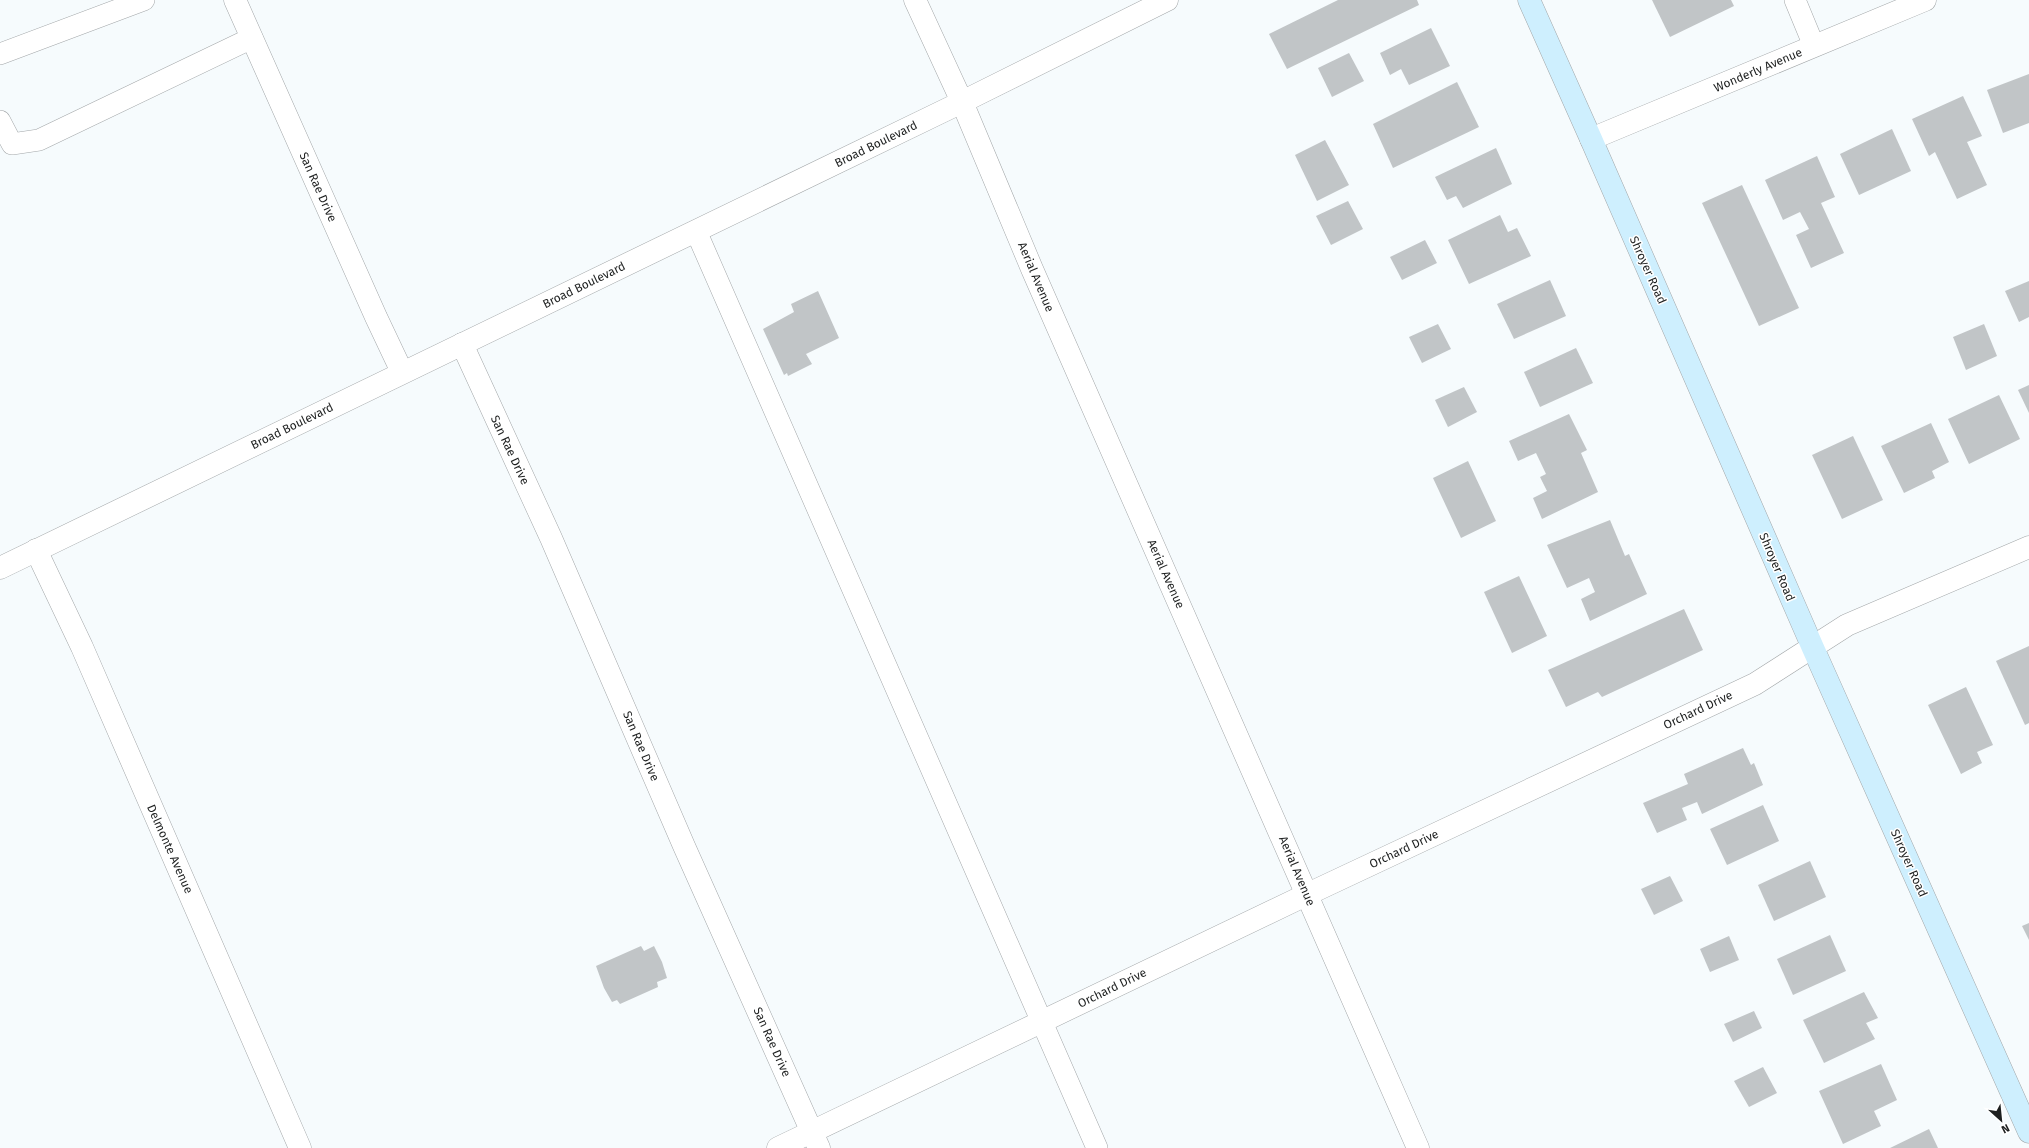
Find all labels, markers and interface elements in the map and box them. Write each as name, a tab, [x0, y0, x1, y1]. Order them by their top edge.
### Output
street label: Wonderly Avenue	[1712, 45, 1804, 95]
street label: Broad Boulevard	[832, 118, 920, 170]
street label: San Rae Drive	[296, 150, 340, 224]
street label: Shroyer Road	[1627, 234, 1669, 306]
street label: Aerial Avenue	[1015, 240, 1057, 314]
street label: Broad Boulevard	[540, 259, 628, 311]
street label: Broad Boulevard	[248, 400, 336, 452]
street label: San Rae Drive	[488, 413, 532, 487]
street label: Shroyer Road	[1756, 531, 1798, 603]
street label: Aerial Avenue	[1144, 537, 1188, 611]
street label: Orchard Drive	[1661, 688, 1735, 732]
street label: San Rae Drive	[620, 709, 662, 783]
street label: Delmonte Avenue	[144, 802, 196, 896]
street label: Orchard Drive	[1367, 827, 1441, 871]
street label: Shroyer Road	[1888, 827, 1930, 899]
street label: Aerial Avenue	[1276, 834, 1318, 908]
street label: Orchard Drive	[1075, 965, 1149, 1011]
street label: San Rae Drive	[750, 1005, 794, 1079]
north arrow	[1981, 1100, 2021, 1140]
text: N	[1999, 1121, 2012, 1136]

